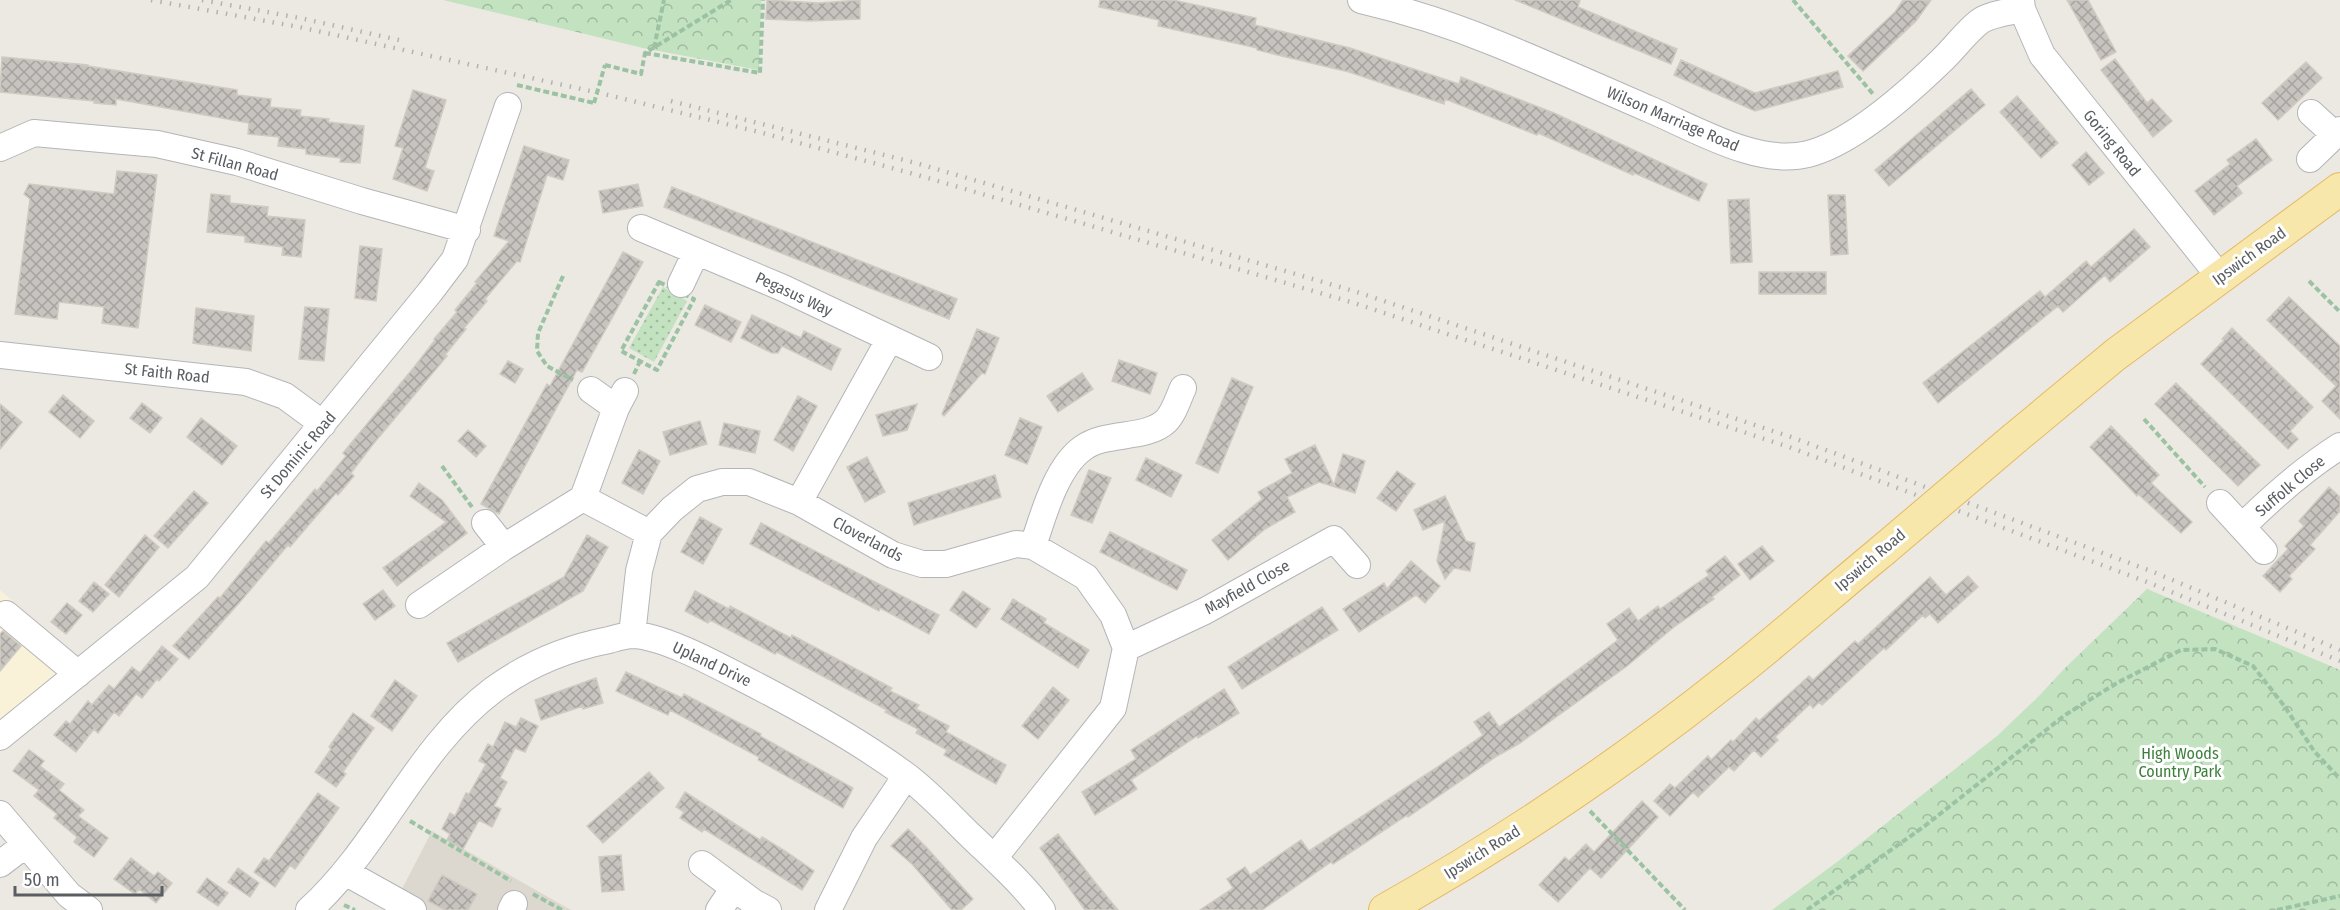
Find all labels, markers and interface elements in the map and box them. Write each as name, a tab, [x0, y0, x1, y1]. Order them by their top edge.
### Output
street label: Wilson Marriage Road	[1604, 83, 1742, 155]
street label: Goring Road	[2079, 106, 2145, 180]
street label: St Fillan Road	[190, 143, 280, 185]
street label: Ipswich Road	[2209, 223, 2289, 289]
street label: Pegasus Way	[752, 268, 836, 320]
street label: St Faith Road	[124, 359, 210, 387]
street label: St Dominic Road	[256, 408, 340, 502]
street label: Suffolk Close	[2251, 451, 2329, 521]
street label: Cloverlands	[830, 513, 907, 565]
street label: Ipswich Road	[1831, 525, 1909, 595]
street label: Mayfield Close	[1201, 556, 1293, 618]
street label: Upland Drive	[670, 638, 754, 691]
park label: High Woods Country Park	[2138, 744, 2222, 781]
street label: Ipswich Road	[1440, 821, 1524, 883]
scale bar	[15, 859, 162, 897]
text: 50 m	[24, 869, 60, 891]

